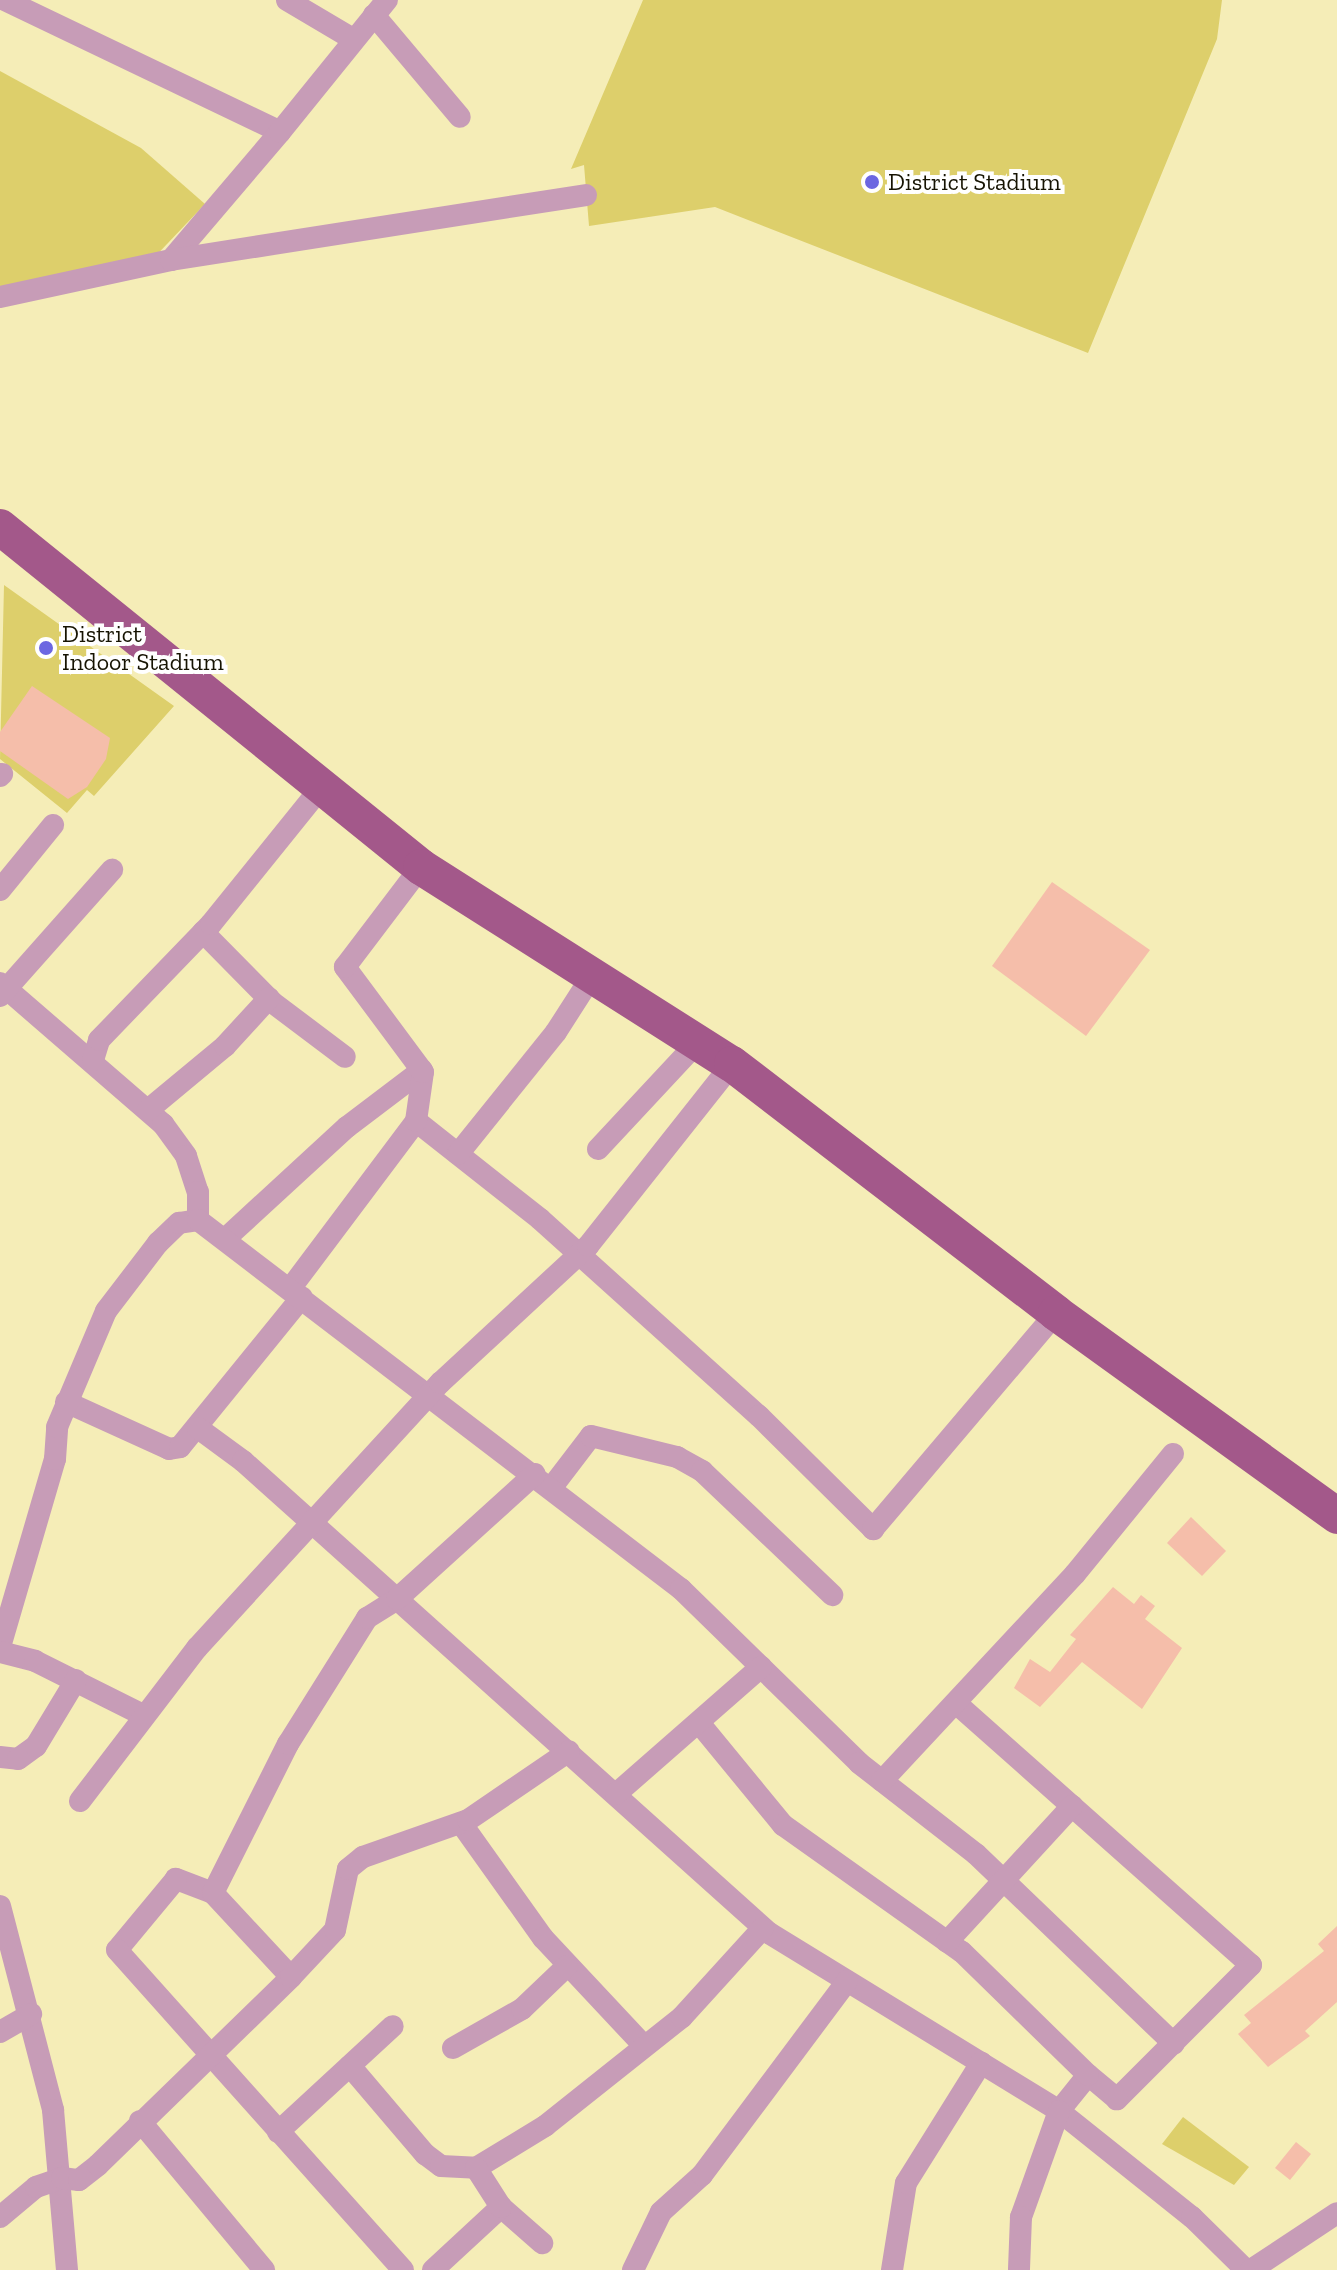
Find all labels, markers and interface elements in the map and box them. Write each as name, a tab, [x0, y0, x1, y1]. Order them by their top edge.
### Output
place label: District Stadium	[888, 168, 1061, 196]
marker: District Stadium	[863, 173, 881, 191]
place label: District Indoor Stadium	[62, 620, 224, 676]
marker: District Indoor Stadium	[37, 639, 55, 657]

